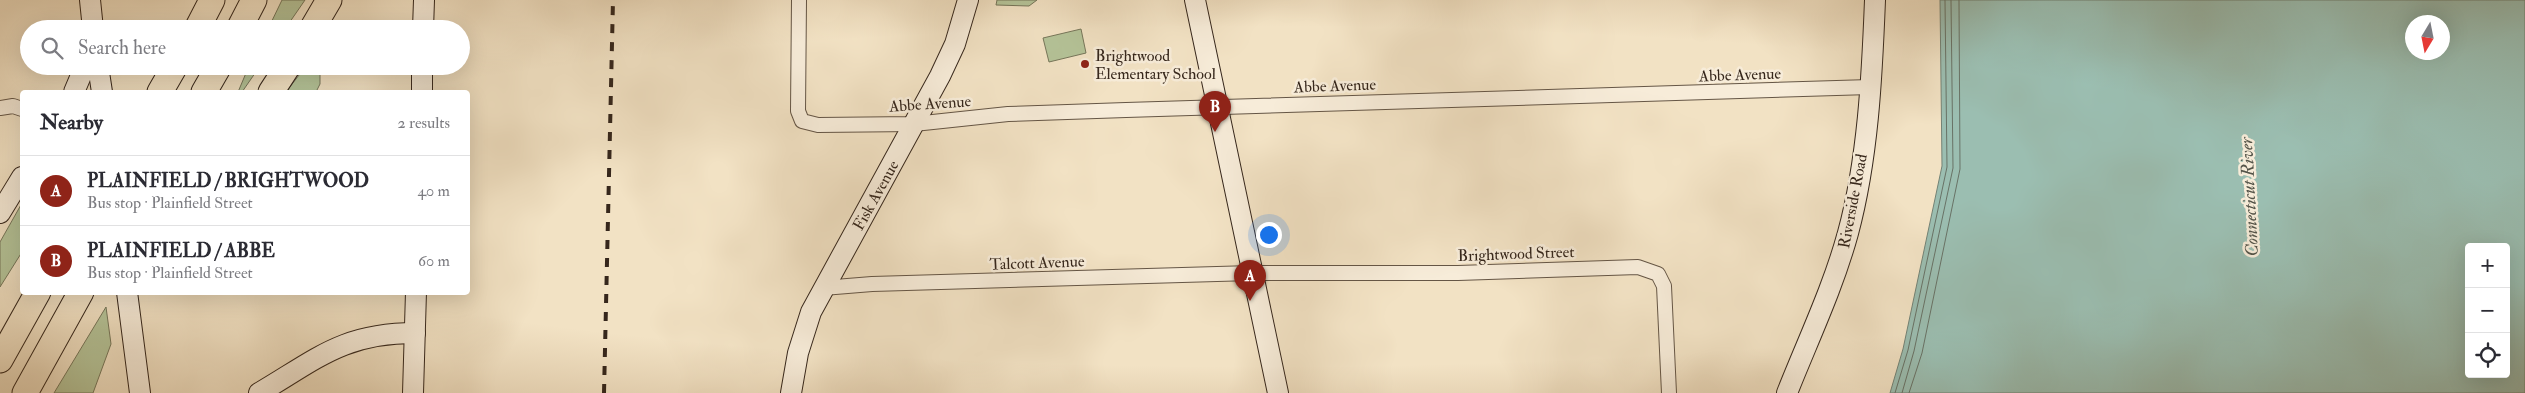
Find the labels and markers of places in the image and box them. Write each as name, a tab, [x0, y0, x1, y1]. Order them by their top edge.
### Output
place label: Brightwood Elementary School	[1095, 46, 1216, 84]
marker: Brightwood Elementary School	[1079, 58, 1091, 70]
pin: B	[1199, 91, 1231, 132]
pin: A	[1234, 260, 1266, 301]

